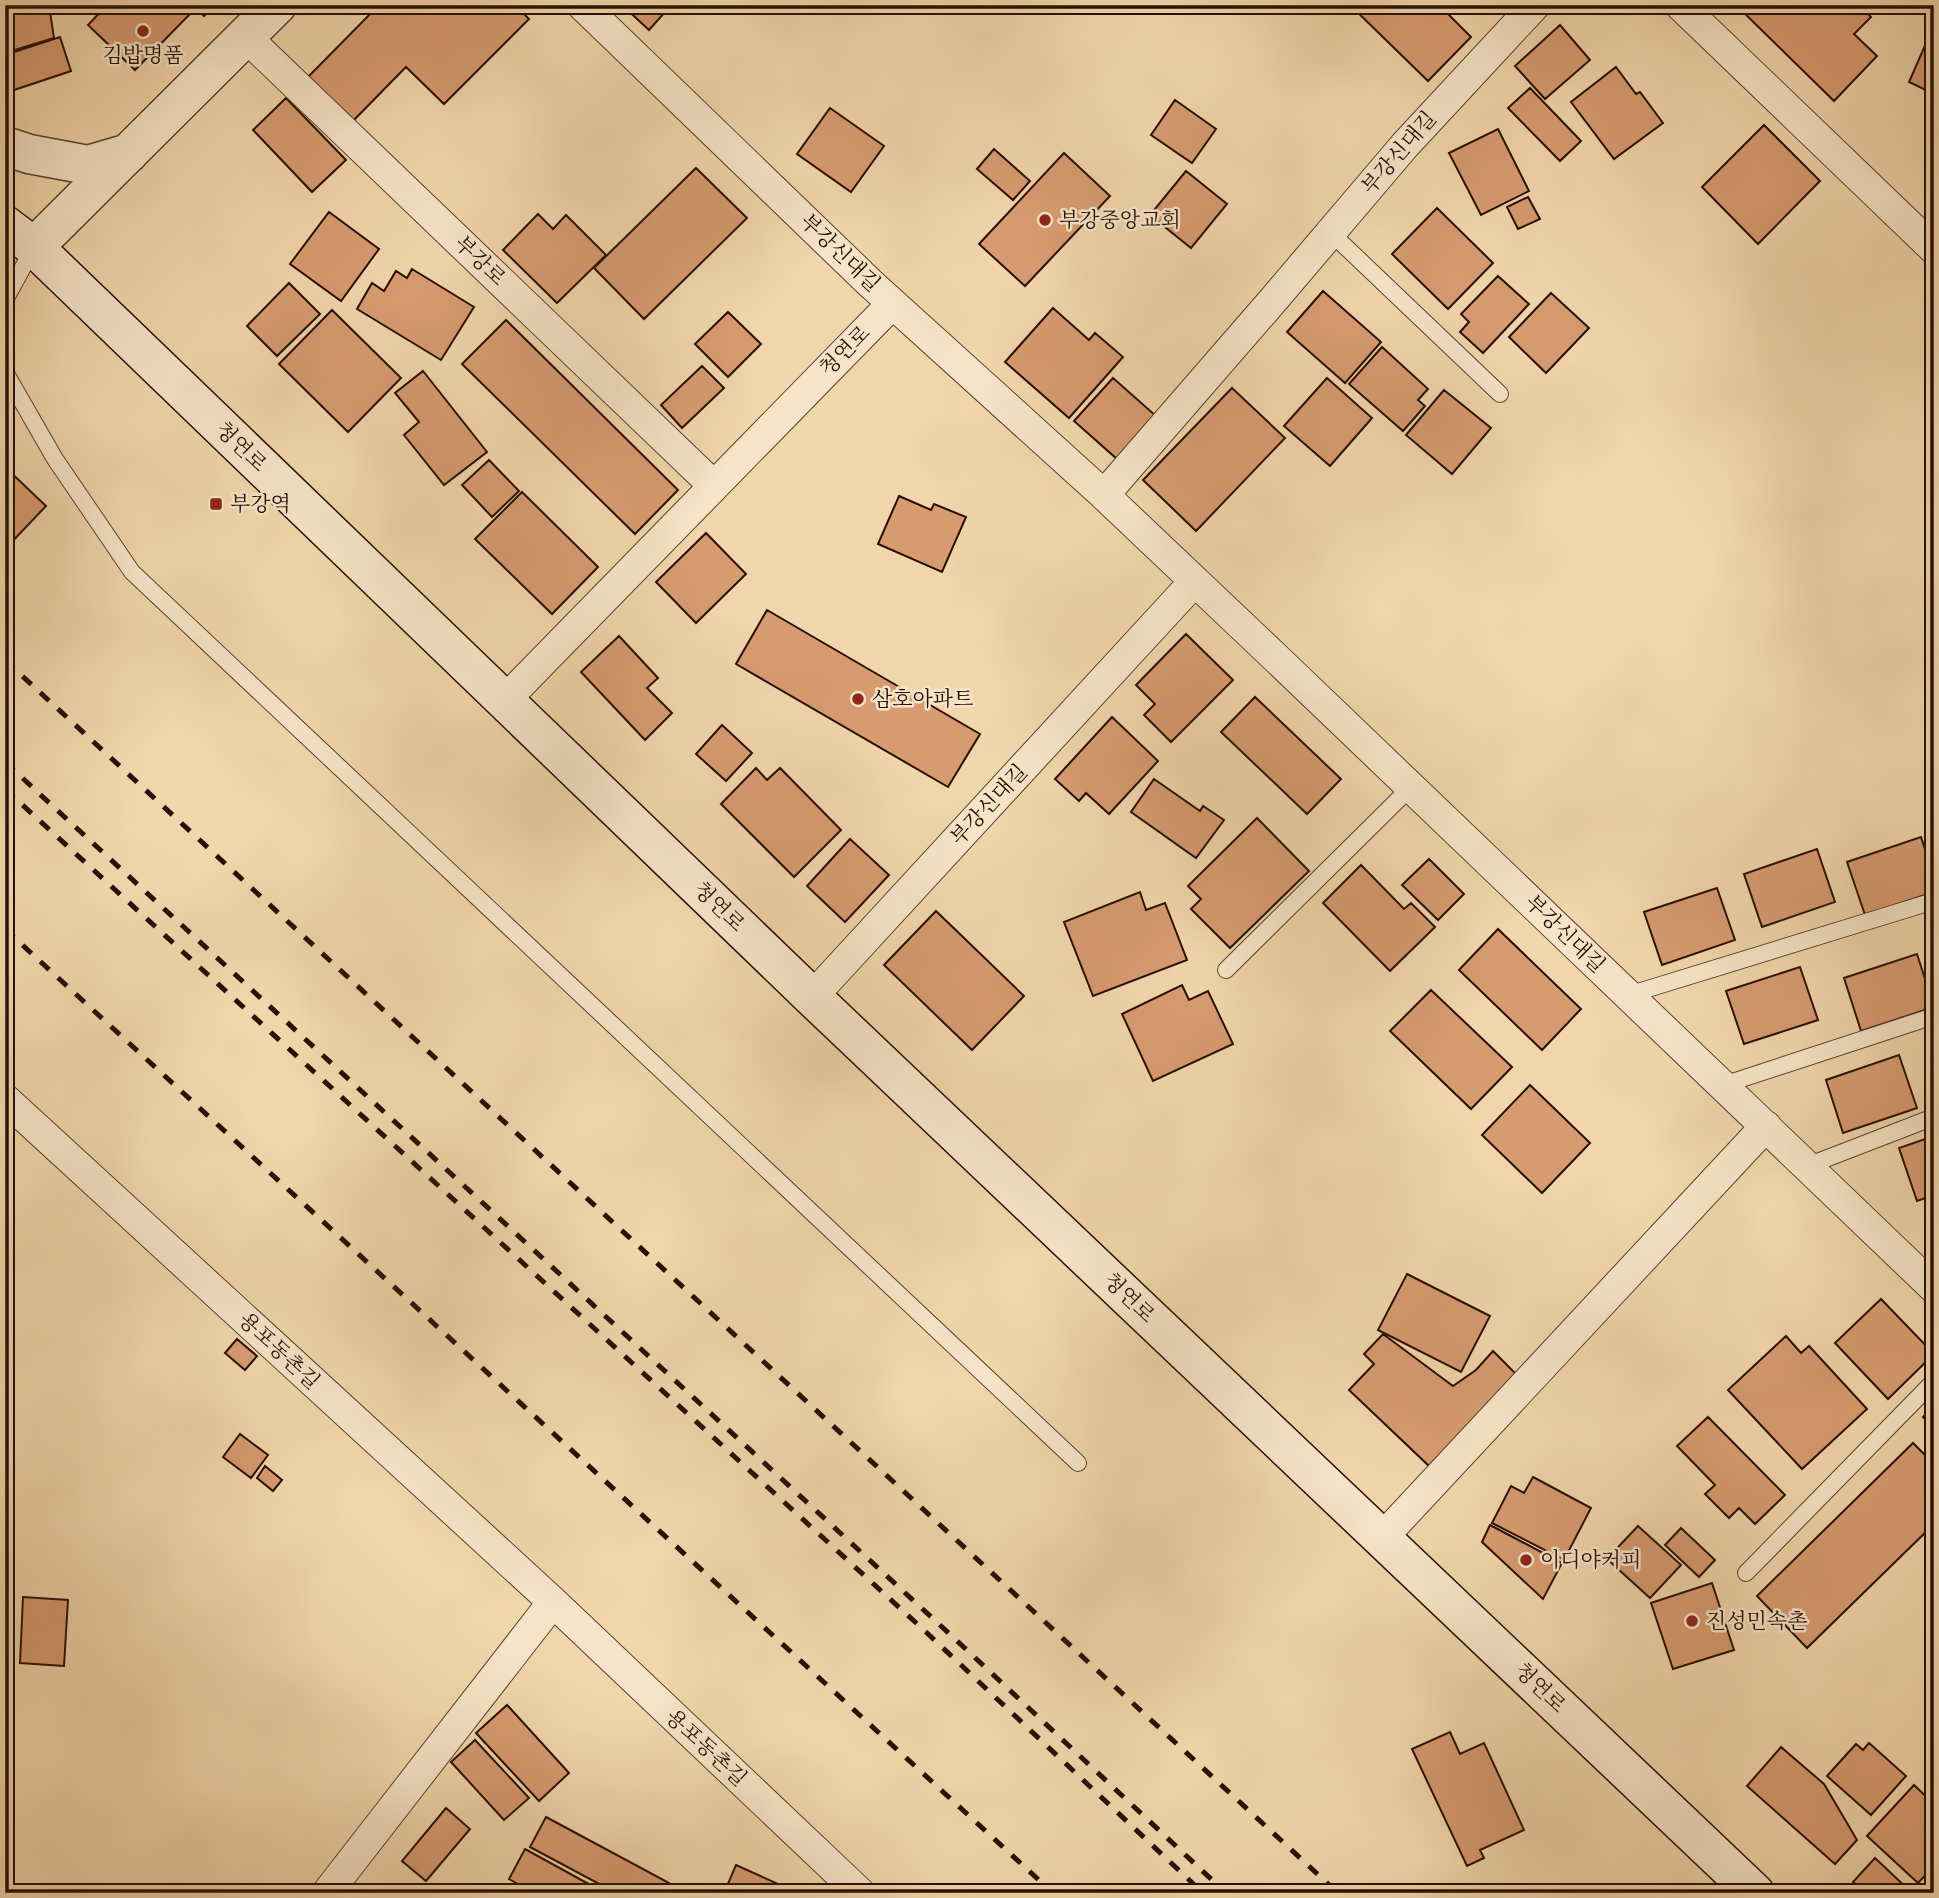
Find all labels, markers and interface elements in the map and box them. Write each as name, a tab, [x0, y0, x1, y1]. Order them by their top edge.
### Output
marker: 김밥명품	[135, 23, 151, 39]
place label: 김밥명품	[102, 42, 184, 69]
street label: 부강신대길	[1356, 106, 1442, 200]
place label: 부강중앙교회	[1059, 207, 1181, 234]
street label: 부강신대길	[794, 208, 886, 298]
marker: 부강중앙교회	[1037, 212, 1053, 228]
street label: 부강로	[449, 230, 511, 292]
street label: 청연로	[814, 320, 876, 382]
street label: 청연로	[210, 416, 272, 478]
place label: 부강역	[230, 491, 291, 518]
marker: 부강역	[208, 496, 224, 512]
place label: 삼호아파트	[872, 686, 973, 713]
marker: 삼호아파트	[850, 691, 866, 707]
street label: 부강신대길	[945, 759, 1033, 851]
street label: 청연로	[688, 876, 750, 938]
street label: 부강신대길	[1519, 889, 1611, 979]
street label: 청연로	[1098, 1267, 1160, 1329]
street label: 용포동촌길	[233, 1307, 325, 1395]
place label: 이디야커피	[1540, 1547, 1641, 1574]
marker: 이디야커피	[1518, 1552, 1534, 1568]
place label: 진성민속촌	[1706, 1608, 1807, 1635]
marker: 진성민속촌	[1684, 1613, 1700, 1629]
street label: 청연로	[1509, 1657, 1571, 1719]
street label: 용포동촌길	[660, 1704, 752, 1792]

